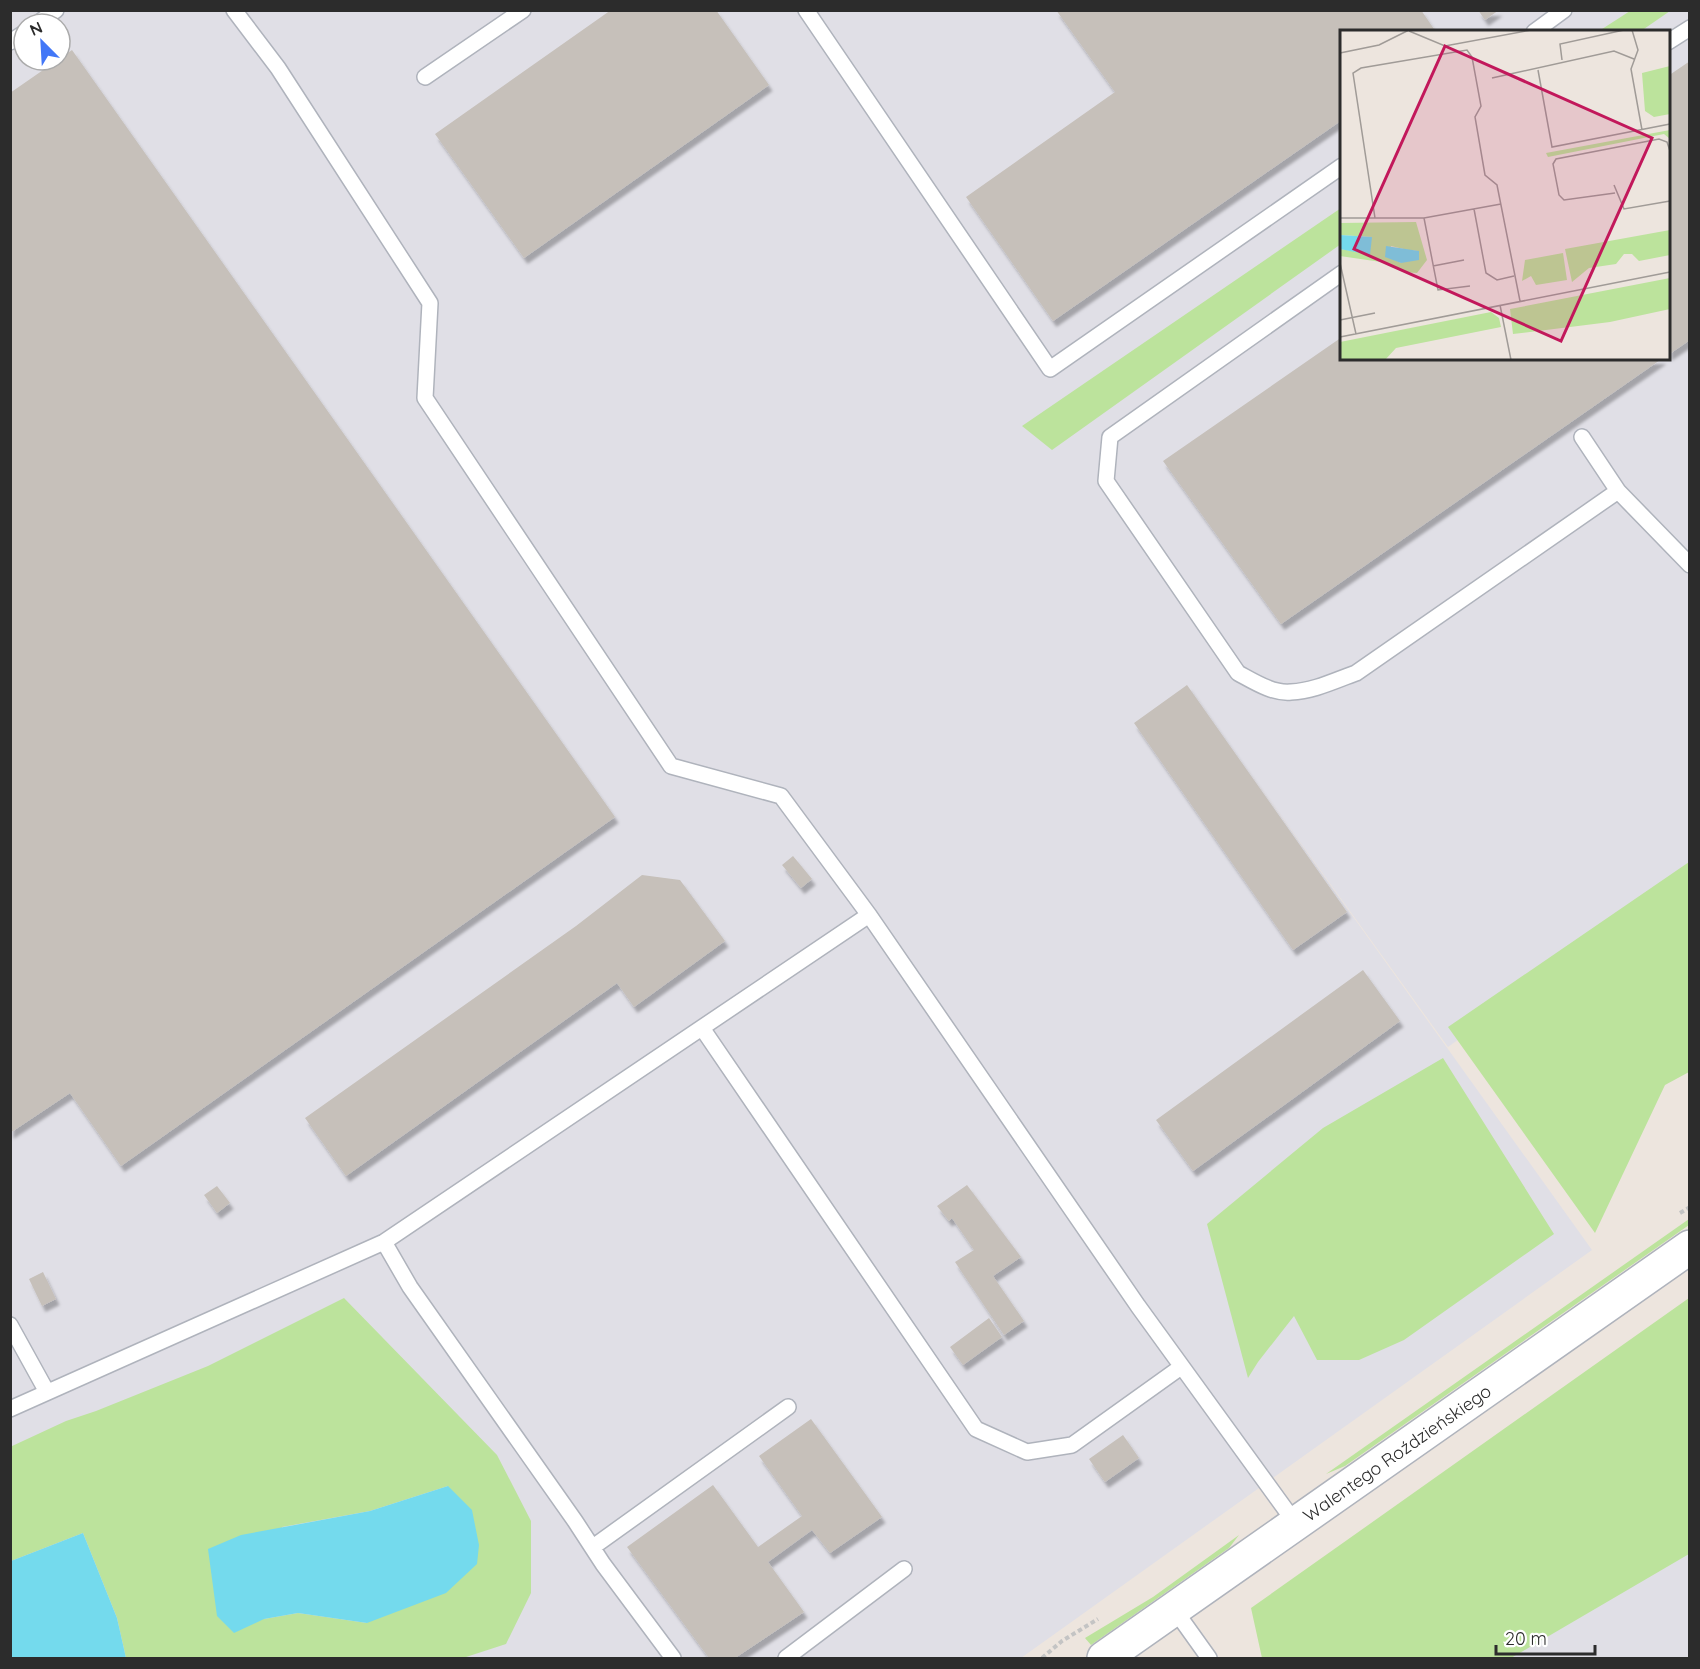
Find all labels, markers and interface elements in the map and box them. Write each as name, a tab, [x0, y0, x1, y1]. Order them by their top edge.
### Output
north arrow	[12, 12, 72, 72]
text: N	[26, 17, 45, 40]
inset map	[1340, 30, 1670, 360]
street label: Walentego Roździeńskiego	[1298, 1379, 1496, 1527]
scale bar	[1496, 1618, 1595, 1656]
text: 20 m	[1505, 1627, 1547, 1650]

